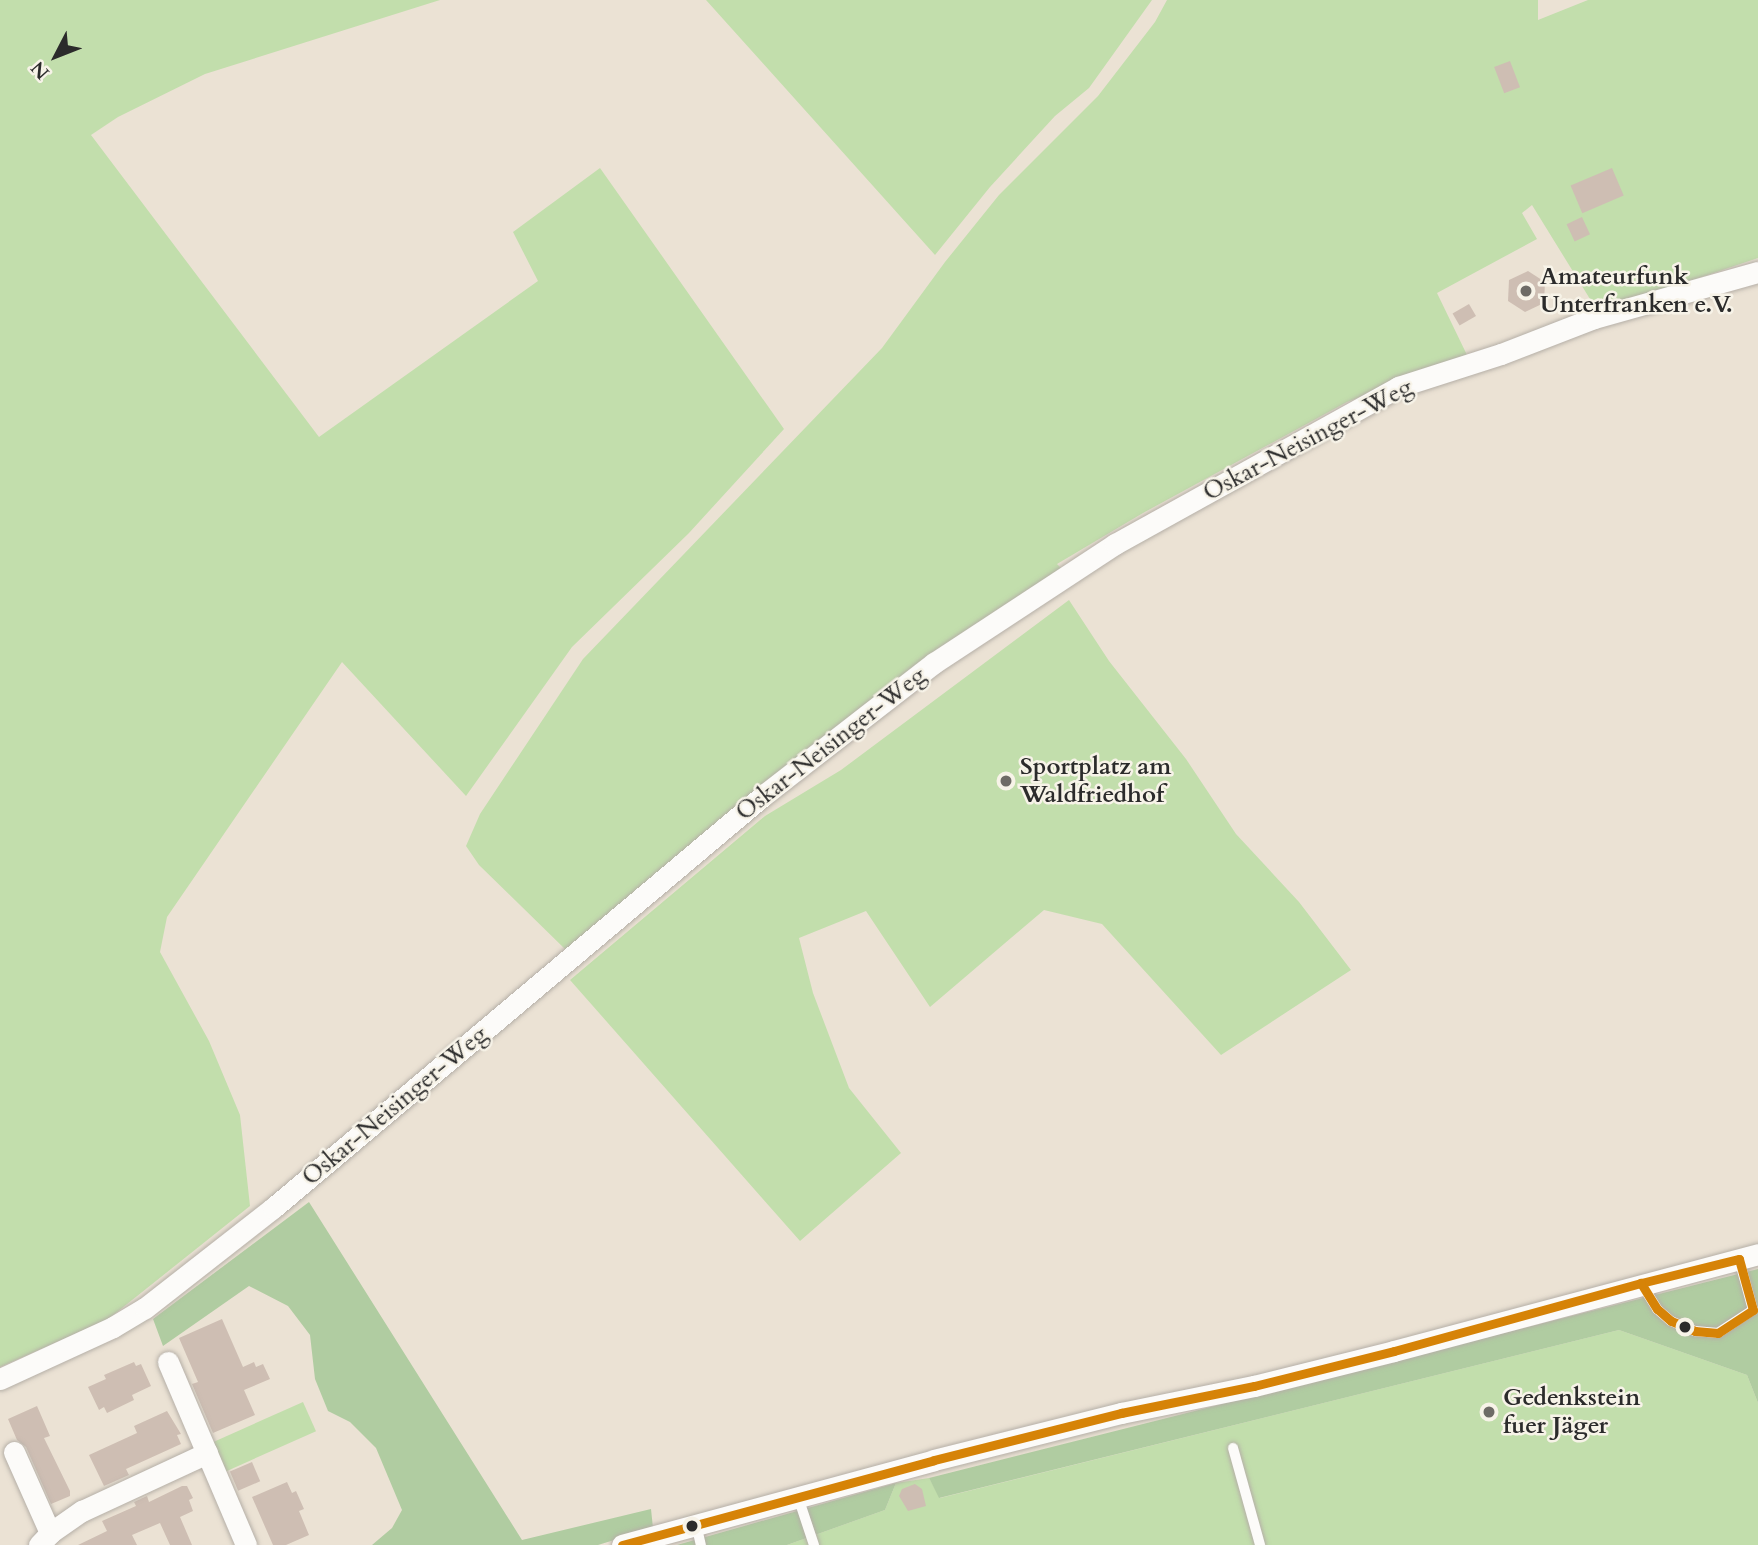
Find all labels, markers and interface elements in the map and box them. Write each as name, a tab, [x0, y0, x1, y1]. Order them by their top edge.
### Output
north arrow	[21, 21, 91, 91]
text: N	[25, 55, 56, 85]
place label: Amateurfunk Unterfranken e.V.	[1540, 263, 1733, 319]
marker: Amateurfunk Unterfranken e.V.	[1518, 283, 1534, 299]
street label: Oskar-Neisinger-Weg	[1199, 373, 1417, 507]
street label: Oskar-Neisinger-Weg	[730, 661, 932, 827]
place label: Sportplatz am Waldfriedhof	[1020, 753, 1171, 809]
marker: Sportplatz am Waldfriedhof	[998, 773, 1014, 789]
street label: Oskar-Neisinger-Weg	[297, 1020, 493, 1192]
unlabelled marker	[1678, 1320, 1692, 1334]
place label: Gedenkstein fuer Jäger	[1503, 1384, 1640, 1440]
marker: Gedenkstein fuer Jäger	[1481, 1404, 1497, 1420]
unlabelled marker	[685, 1519, 699, 1533]

